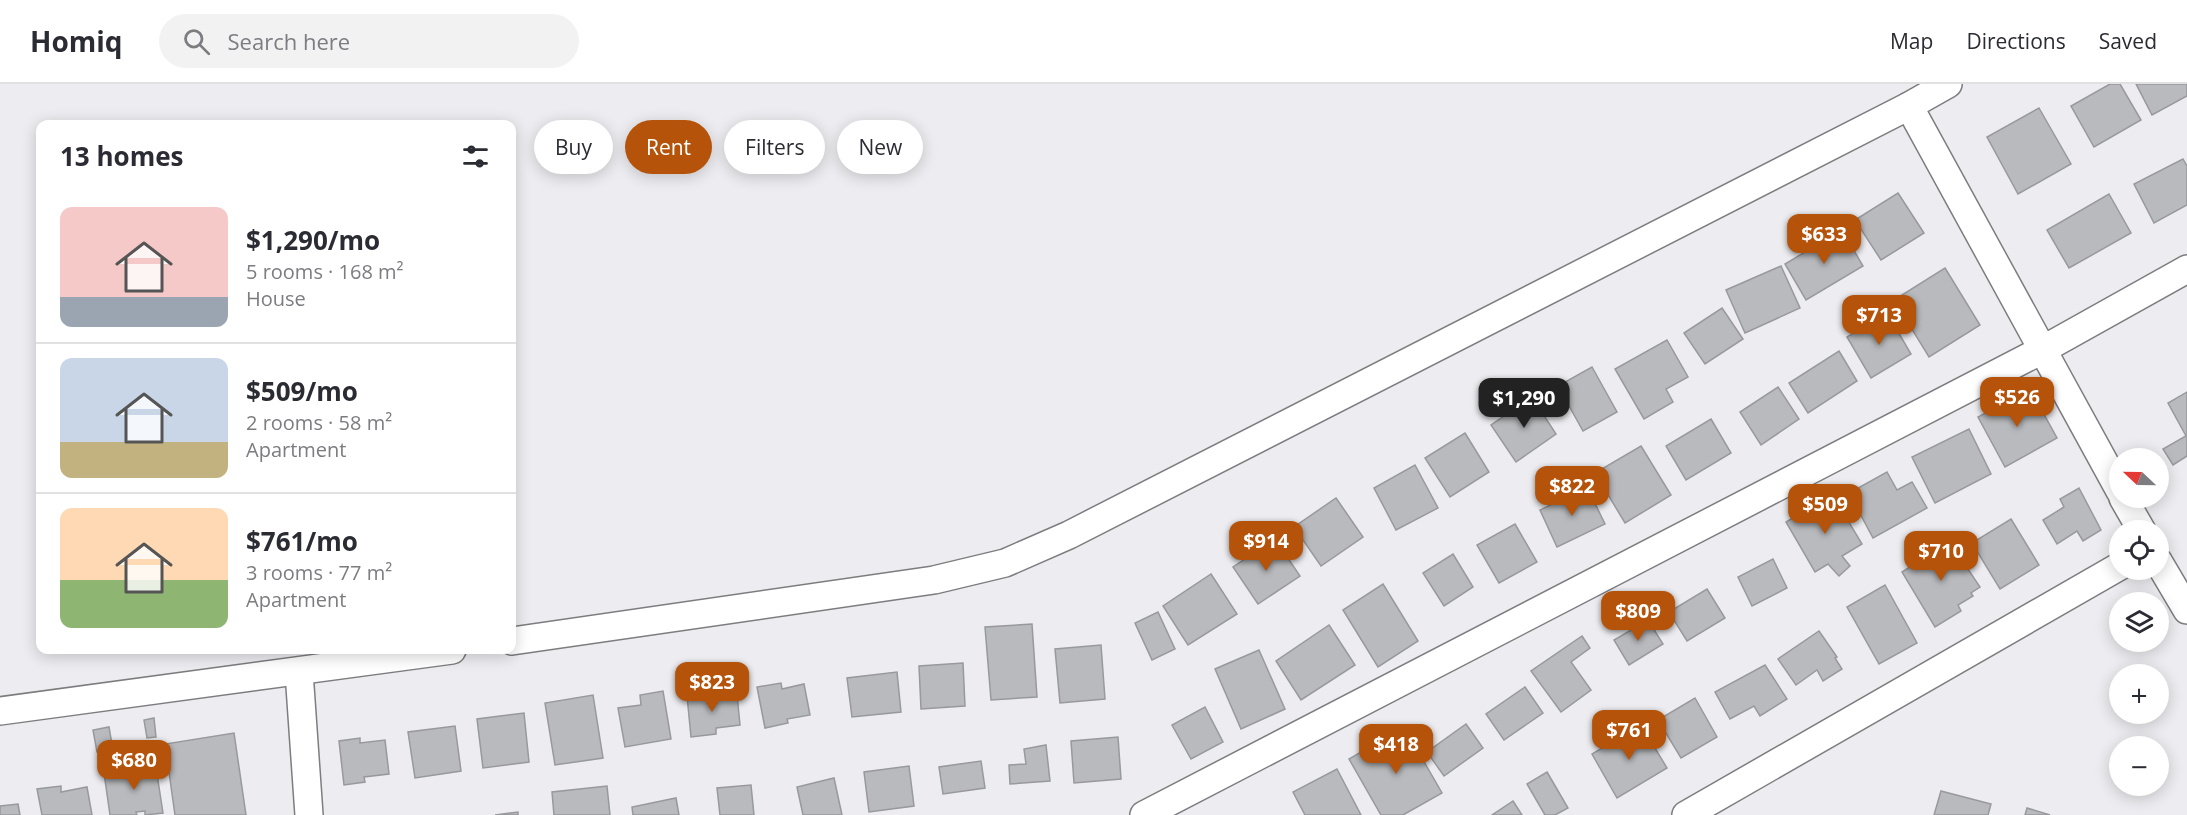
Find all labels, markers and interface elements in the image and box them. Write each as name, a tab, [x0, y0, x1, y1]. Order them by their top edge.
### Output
search box	[159, 14, 579, 68]
text: Homiq	[30, 22, 123, 60]
icon: search	[180, 25, 213, 58]
text: Search here	[228, 26, 350, 56]
text: Map	[1890, 27, 1933, 55]
text: Directions	[1966, 27, 2066, 55]
text: Saved	[2099, 27, 2157, 55]
chip: Buy	[534, 120, 613, 174]
chip: Rent	[625, 120, 712, 174]
chip: Filters	[724, 120, 825, 174]
chip: New	[837, 120, 923, 174]
text: 13 homes	[60, 138, 184, 174]
icon: filters	[459, 140, 492, 173]
pin: $633	[1788, 214, 1860, 265]
text: $633	[1801, 220, 1847, 247]
text: $1,290/mo	[246, 222, 380, 258]
icon: home	[108, 231, 180, 303]
text: 5 rooms · 168 m²	[246, 258, 404, 285]
text: House	[246, 285, 306, 312]
pin: $713	[1843, 295, 1915, 346]
text: $713	[1856, 301, 1902, 328]
text: $509/mo	[246, 373, 358, 409]
pin: $526	[1981, 377, 2053, 428]
pin: $1,290	[1475, 378, 1573, 429]
icon: home	[108, 382, 180, 454]
text: $526	[1994, 383, 2040, 410]
text: $1,290	[1493, 384, 1555, 411]
text: 2 rooms · 58 m²	[246, 409, 392, 436]
text: Apartment	[246, 436, 346, 463]
north arrow	[2109, 448, 2169, 508]
map controls	[2109, 448, 2169, 796]
pin: $822	[1536, 466, 1608, 517]
text: $822	[1549, 472, 1595, 499]
pin: $509	[1789, 484, 1861, 535]
text: $509	[1802, 490, 1848, 517]
button: locate	[2109, 520, 2169, 580]
pin: $914	[1230, 521, 1302, 572]
text: $761/mo	[246, 523, 358, 559]
text: $914	[1243, 527, 1289, 554]
pin: $710	[1905, 531, 1977, 582]
icon: home	[108, 532, 180, 604]
text: $710	[1918, 537, 1964, 564]
text: 3 rooms · 77 m²	[246, 559, 392, 586]
text: Apartment	[246, 586, 346, 613]
pin: $809	[1602, 591, 1674, 642]
button: layers	[2109, 592, 2169, 652]
text: $809	[1615, 597, 1661, 624]
pin: $823	[676, 662, 748, 713]
button: +	[2109, 664, 2169, 724]
text: $823	[689, 668, 735, 695]
pin: $761	[1593, 710, 1665, 761]
text: $761	[1606, 716, 1652, 743]
pin: $418	[1360, 724, 1432, 775]
text: $418	[1373, 730, 1419, 757]
button: −	[2109, 736, 2169, 796]
pin: $680	[98, 740, 170, 791]
text: $680	[111, 746, 157, 773]

